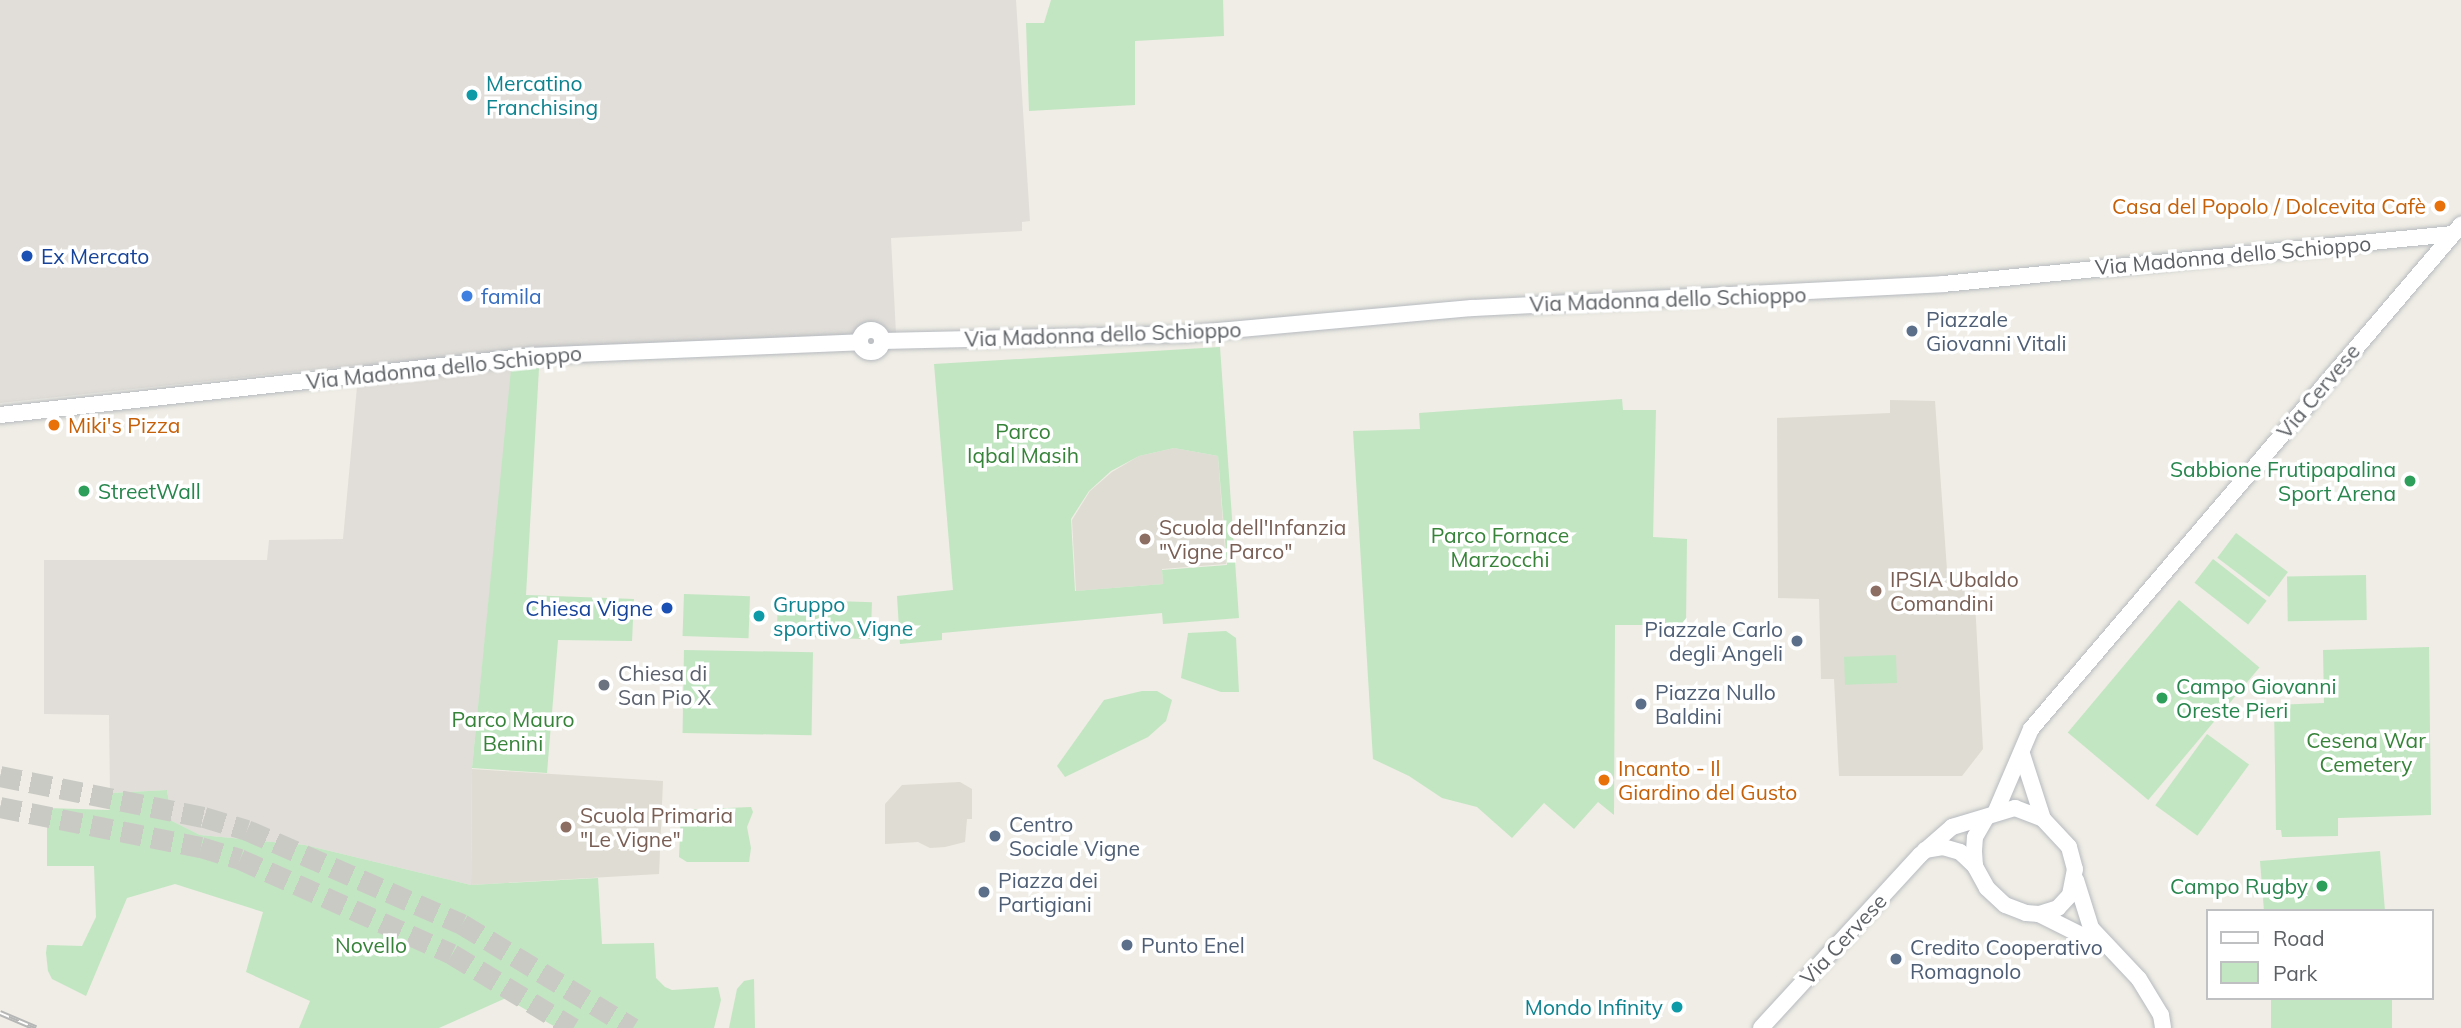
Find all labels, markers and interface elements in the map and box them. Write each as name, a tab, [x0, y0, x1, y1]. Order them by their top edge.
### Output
place label: Mercatino Franchising	[486, 70, 598, 120]
marker: Mercatino Franchising	[464, 87, 480, 103]
place label: Casa del Popolo / Dolcevita Cafè	[2112, 193, 2426, 219]
marker: Casa del Popolo / Dolcevita Cafè	[2432, 198, 2448, 214]
street label: Via Madonna dello Schioppo	[2094, 230, 2372, 280]
place label: Ex Mercato	[41, 243, 149, 269]
marker: Ex Mercato	[19, 248, 35, 264]
street label: Via Madonna dello Schioppo	[1529, 282, 1807, 316]
place label: famila	[481, 283, 542, 309]
marker: famila	[459, 288, 475, 304]
place label: Piazzale Giovanni Vitali	[1926, 306, 2066, 356]
street label: Via Madonna dello Schioppo	[964, 317, 1242, 351]
marker: Piazzale Giovanni Vitali	[1904, 323, 1920, 339]
street label: Via Cervese	[2271, 339, 2365, 443]
street label: Via Madonna dello Schioppo	[305, 340, 583, 394]
place label: Miki's Pizza	[68, 412, 180, 438]
marker: Miki's Pizza	[46, 417, 62, 433]
park label: Parco Iqbal Masih	[967, 418, 1079, 468]
place label: Sabbione Frutipapalina Sport Arena	[2170, 456, 2396, 506]
marker: Sabbione Frutipapalina Sport Arena	[2402, 473, 2418, 489]
place label: StreetWall	[98, 478, 201, 504]
marker: StreetWall	[76, 483, 92, 499]
place label: Scuola dell'Infanzia "Vigne Parco"	[1159, 514, 1346, 564]
park label: Parco Fornace Marzocchi	[1431, 522, 1569, 572]
marker: Scuola dell'Infanzia "Vigne Parco"	[1137, 531, 1153, 547]
place label: IPSIA Ubaldo Comandini	[1890, 566, 2019, 616]
marker: IPSIA Ubaldo Comandini	[1868, 583, 1884, 599]
place label: Gruppo sportivo Vigne	[773, 591, 913, 641]
place label: Chiesa Vigne	[525, 595, 653, 621]
marker: Chiesa Vigne	[659, 600, 675, 616]
marker: Gruppo sportivo Vigne	[751, 608, 767, 624]
place label: Piazzale Carlo degli Angeli	[1644, 616, 1783, 666]
marker: Piazzale Carlo degli Angeli	[1789, 633, 1805, 649]
place label: Chiesa di San Pio X	[618, 660, 711, 710]
place label: Campo Giovanni Oreste Pieri	[2176, 673, 2336, 723]
marker: Chiesa di San Pio X	[596, 677, 612, 693]
place label: Piazza Nullo Baldini	[1655, 679, 1776, 729]
marker: Campo Giovanni Oreste Pieri	[2154, 690, 2170, 706]
marker: Piazza Nullo Baldini	[1633, 696, 1649, 712]
park label: Parco Mauro Benini	[451, 706, 575, 756]
park label: Cesena War Cemetery	[2306, 727, 2426, 777]
place label: Incanto - Il Giardino del Gusto	[1618, 755, 1797, 805]
marker: Incanto - Il Giardino del Gusto	[1596, 772, 1612, 788]
place label: Scuola Primaria "Le Vigne"	[580, 802, 733, 852]
place label: Centro Sociale Vigne	[1009, 811, 1140, 861]
marker: Scuola Primaria "Le Vigne"	[558, 819, 574, 835]
marker: Centro Sociale Vigne	[987, 828, 1003, 844]
place label: Piazza dei Partigiani	[998, 867, 1098, 917]
place label: Campo Rugby	[2170, 873, 2308, 899]
marker: Campo Rugby	[2314, 878, 2330, 894]
marker: Piazza dei Partigiani	[976, 884, 992, 900]
street label: Via Cervese	[1794, 888, 1892, 990]
legend	[2206, 909, 2433, 1000]
text: Road	[2273, 925, 2324, 951]
park label: Novello	[335, 932, 407, 958]
place label: Punto Enel	[1141, 932, 1245, 958]
place label: Credito Cooperativo Romagnolo	[1910, 934, 2103, 984]
marker: Punto Enel	[1119, 937, 1135, 953]
marker: Credito Cooperativo Romagnolo	[1888, 951, 1904, 967]
text: Park	[2273, 960, 2317, 986]
place label: Mondo Infinity	[1525, 994, 1663, 1020]
marker: Mondo Infinity	[1669, 999, 1685, 1015]

